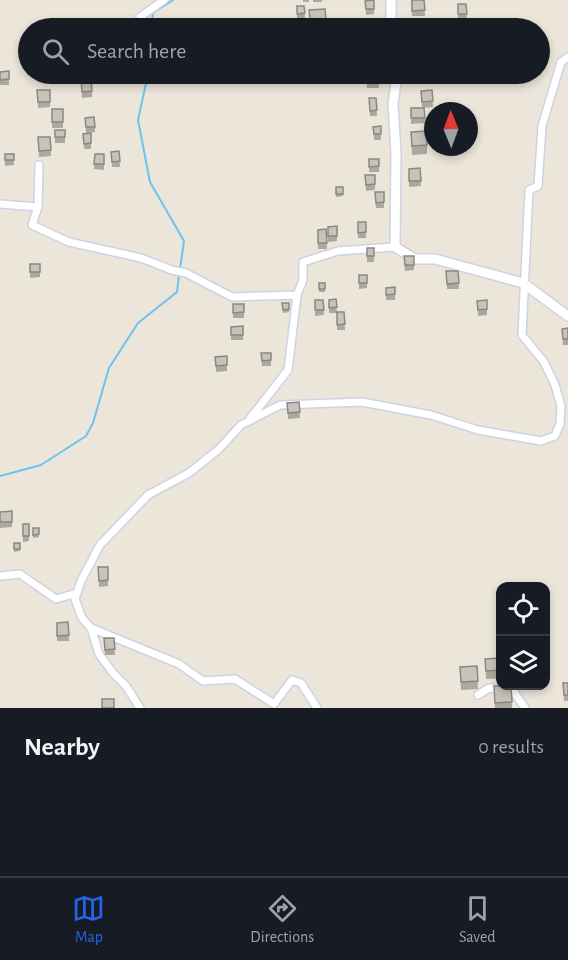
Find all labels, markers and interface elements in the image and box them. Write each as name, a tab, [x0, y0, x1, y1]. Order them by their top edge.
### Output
search box	[18, 18, 550, 84]
icon: search	[39, 35, 72, 68]
text: Search here	[87, 40, 186, 62]
north arrow	[424, 102, 478, 156]
map controls	[496, 582, 550, 690]
button: locate	[496, 582, 550, 636]
button: layers	[496, 636, 550, 690]
text: Nearby	[24, 734, 100, 760]
text: 0 results	[478, 737, 544, 757]
tab: Map	[72, 892, 105, 947]
tab: Directions	[250, 892, 314, 947]
tab: Saved	[459, 892, 496, 947]

